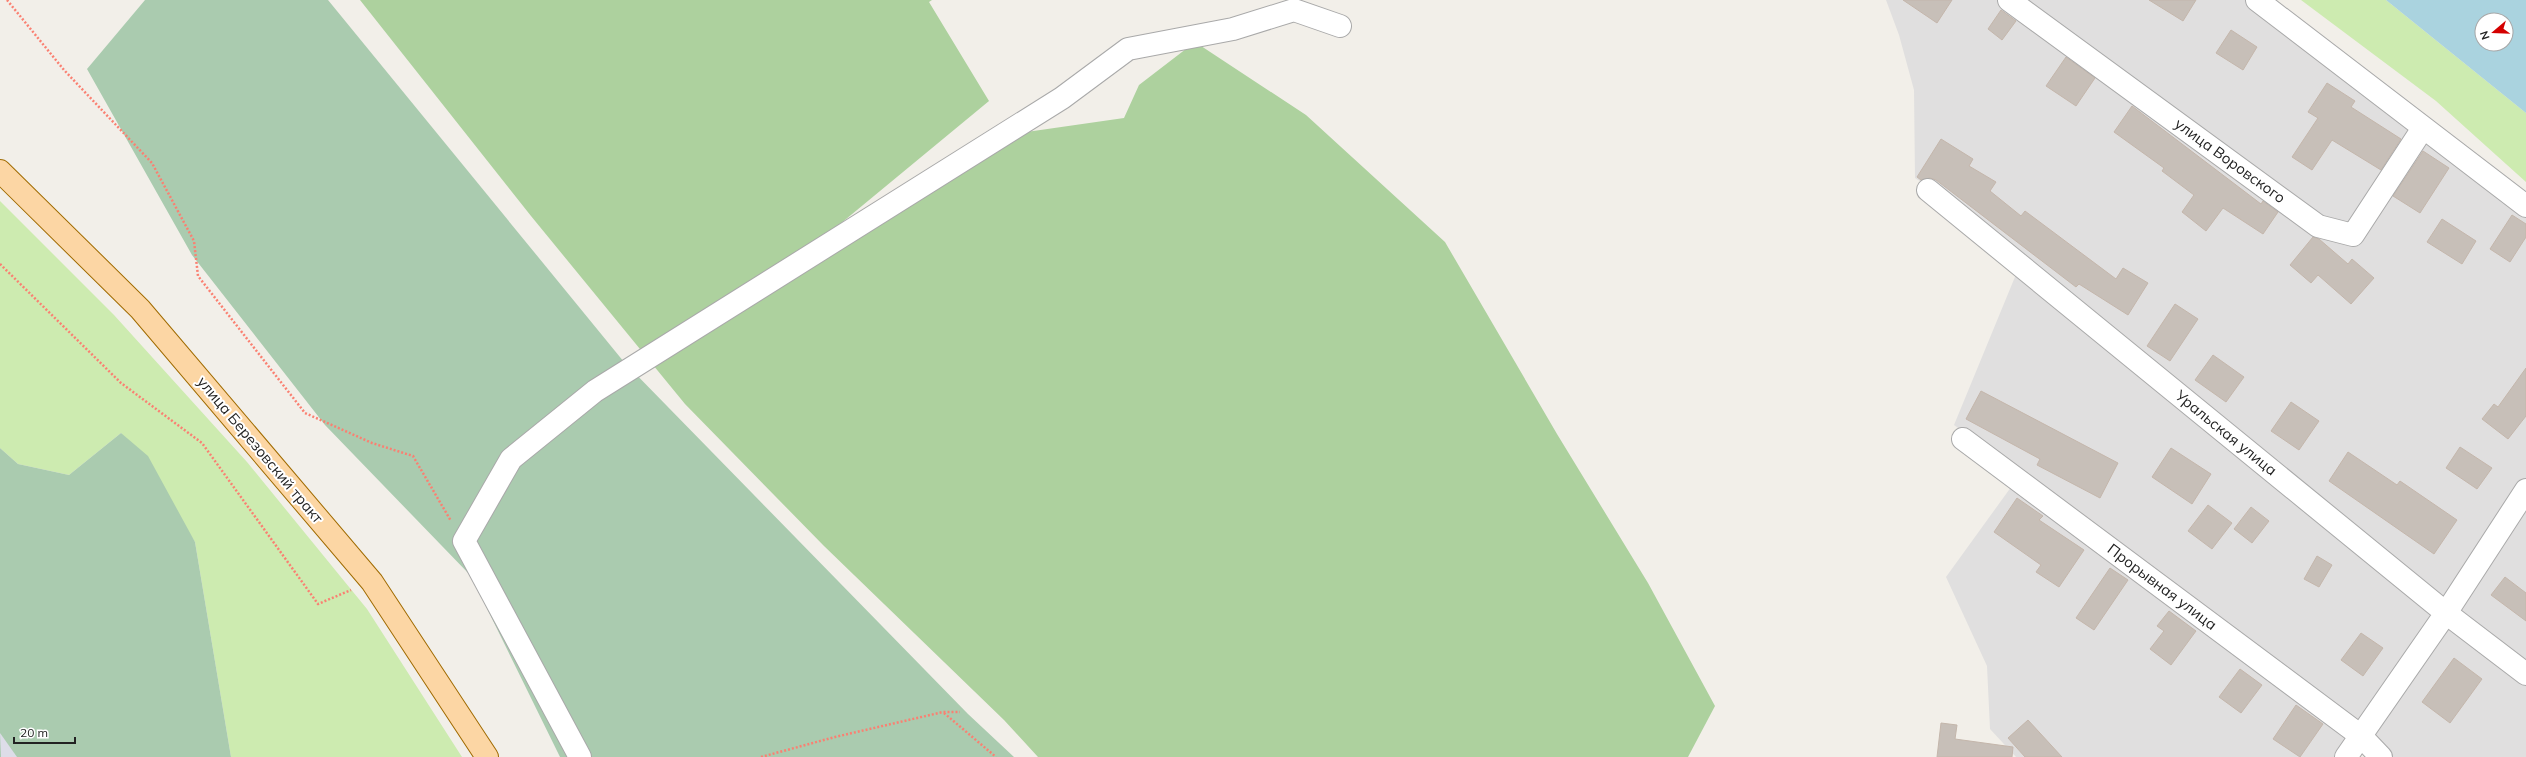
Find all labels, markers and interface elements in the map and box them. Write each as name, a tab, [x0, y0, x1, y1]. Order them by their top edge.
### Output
north arrow	[2474, 12, 2514, 52]
text: N	[2477, 29, 2493, 41]
street label: улица Воровского	[2171, 114, 2289, 207]
street label: улица Березовский тракт	[193, 372, 327, 527]
street label: Уральская улица	[2171, 385, 2281, 479]
street label: Прорывная улица	[2104, 539, 2221, 634]
scale bar	[14, 719, 75, 745]
text: 20 m	[20, 725, 48, 740]

